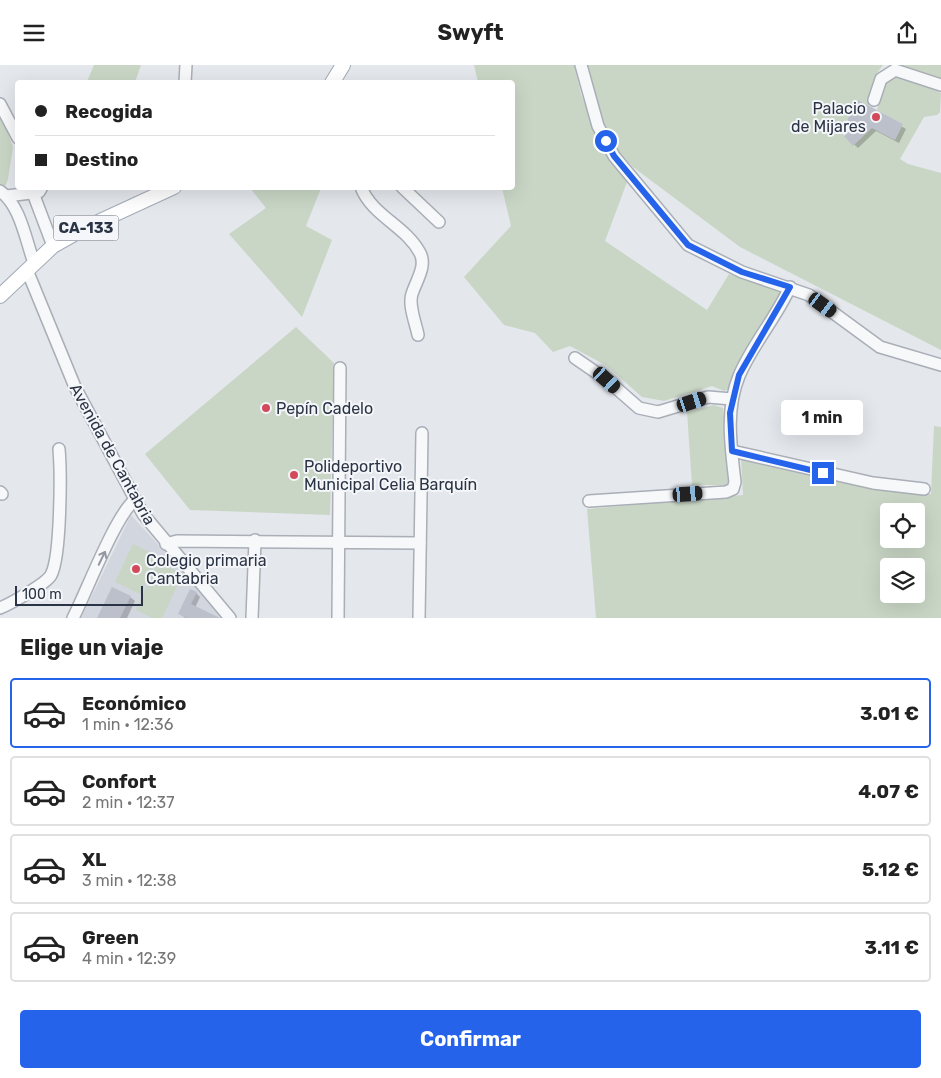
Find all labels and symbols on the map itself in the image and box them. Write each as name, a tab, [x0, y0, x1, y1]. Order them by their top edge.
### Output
place label: Palacio de Mijares	[791, 99, 866, 136]
marker: Palacio de Mijares	[870, 111, 882, 123]
route start	[595, 130, 617, 152]
road number: CA-133	[54, 215, 118, 241]
car	[806, 290, 839, 320]
car	[590, 364, 623, 396]
street label: Avenida de Cantabria	[66, 380, 159, 528]
car	[675, 390, 708, 414]
place label: Pepín Cadelo	[276, 399, 373, 418]
callout: 1 min	[782, 401, 864, 435]
marker: Pepín Cadelo	[260, 402, 272, 414]
place label: Polideportivo Municipal Celia Barquín	[304, 457, 477, 494]
route end	[812, 462, 834, 484]
marker: Polideportivo Municipal Celia Barquín	[288, 469, 300, 481]
car	[672, 485, 703, 503]
one-way arrow	[97, 551, 107, 566]
place label: Colegio primaria Cantabria	[146, 551, 267, 588]
marker: Colegio primaria Cantabria	[130, 563, 142, 575]
scale bar	[15, 583, 142, 606]

